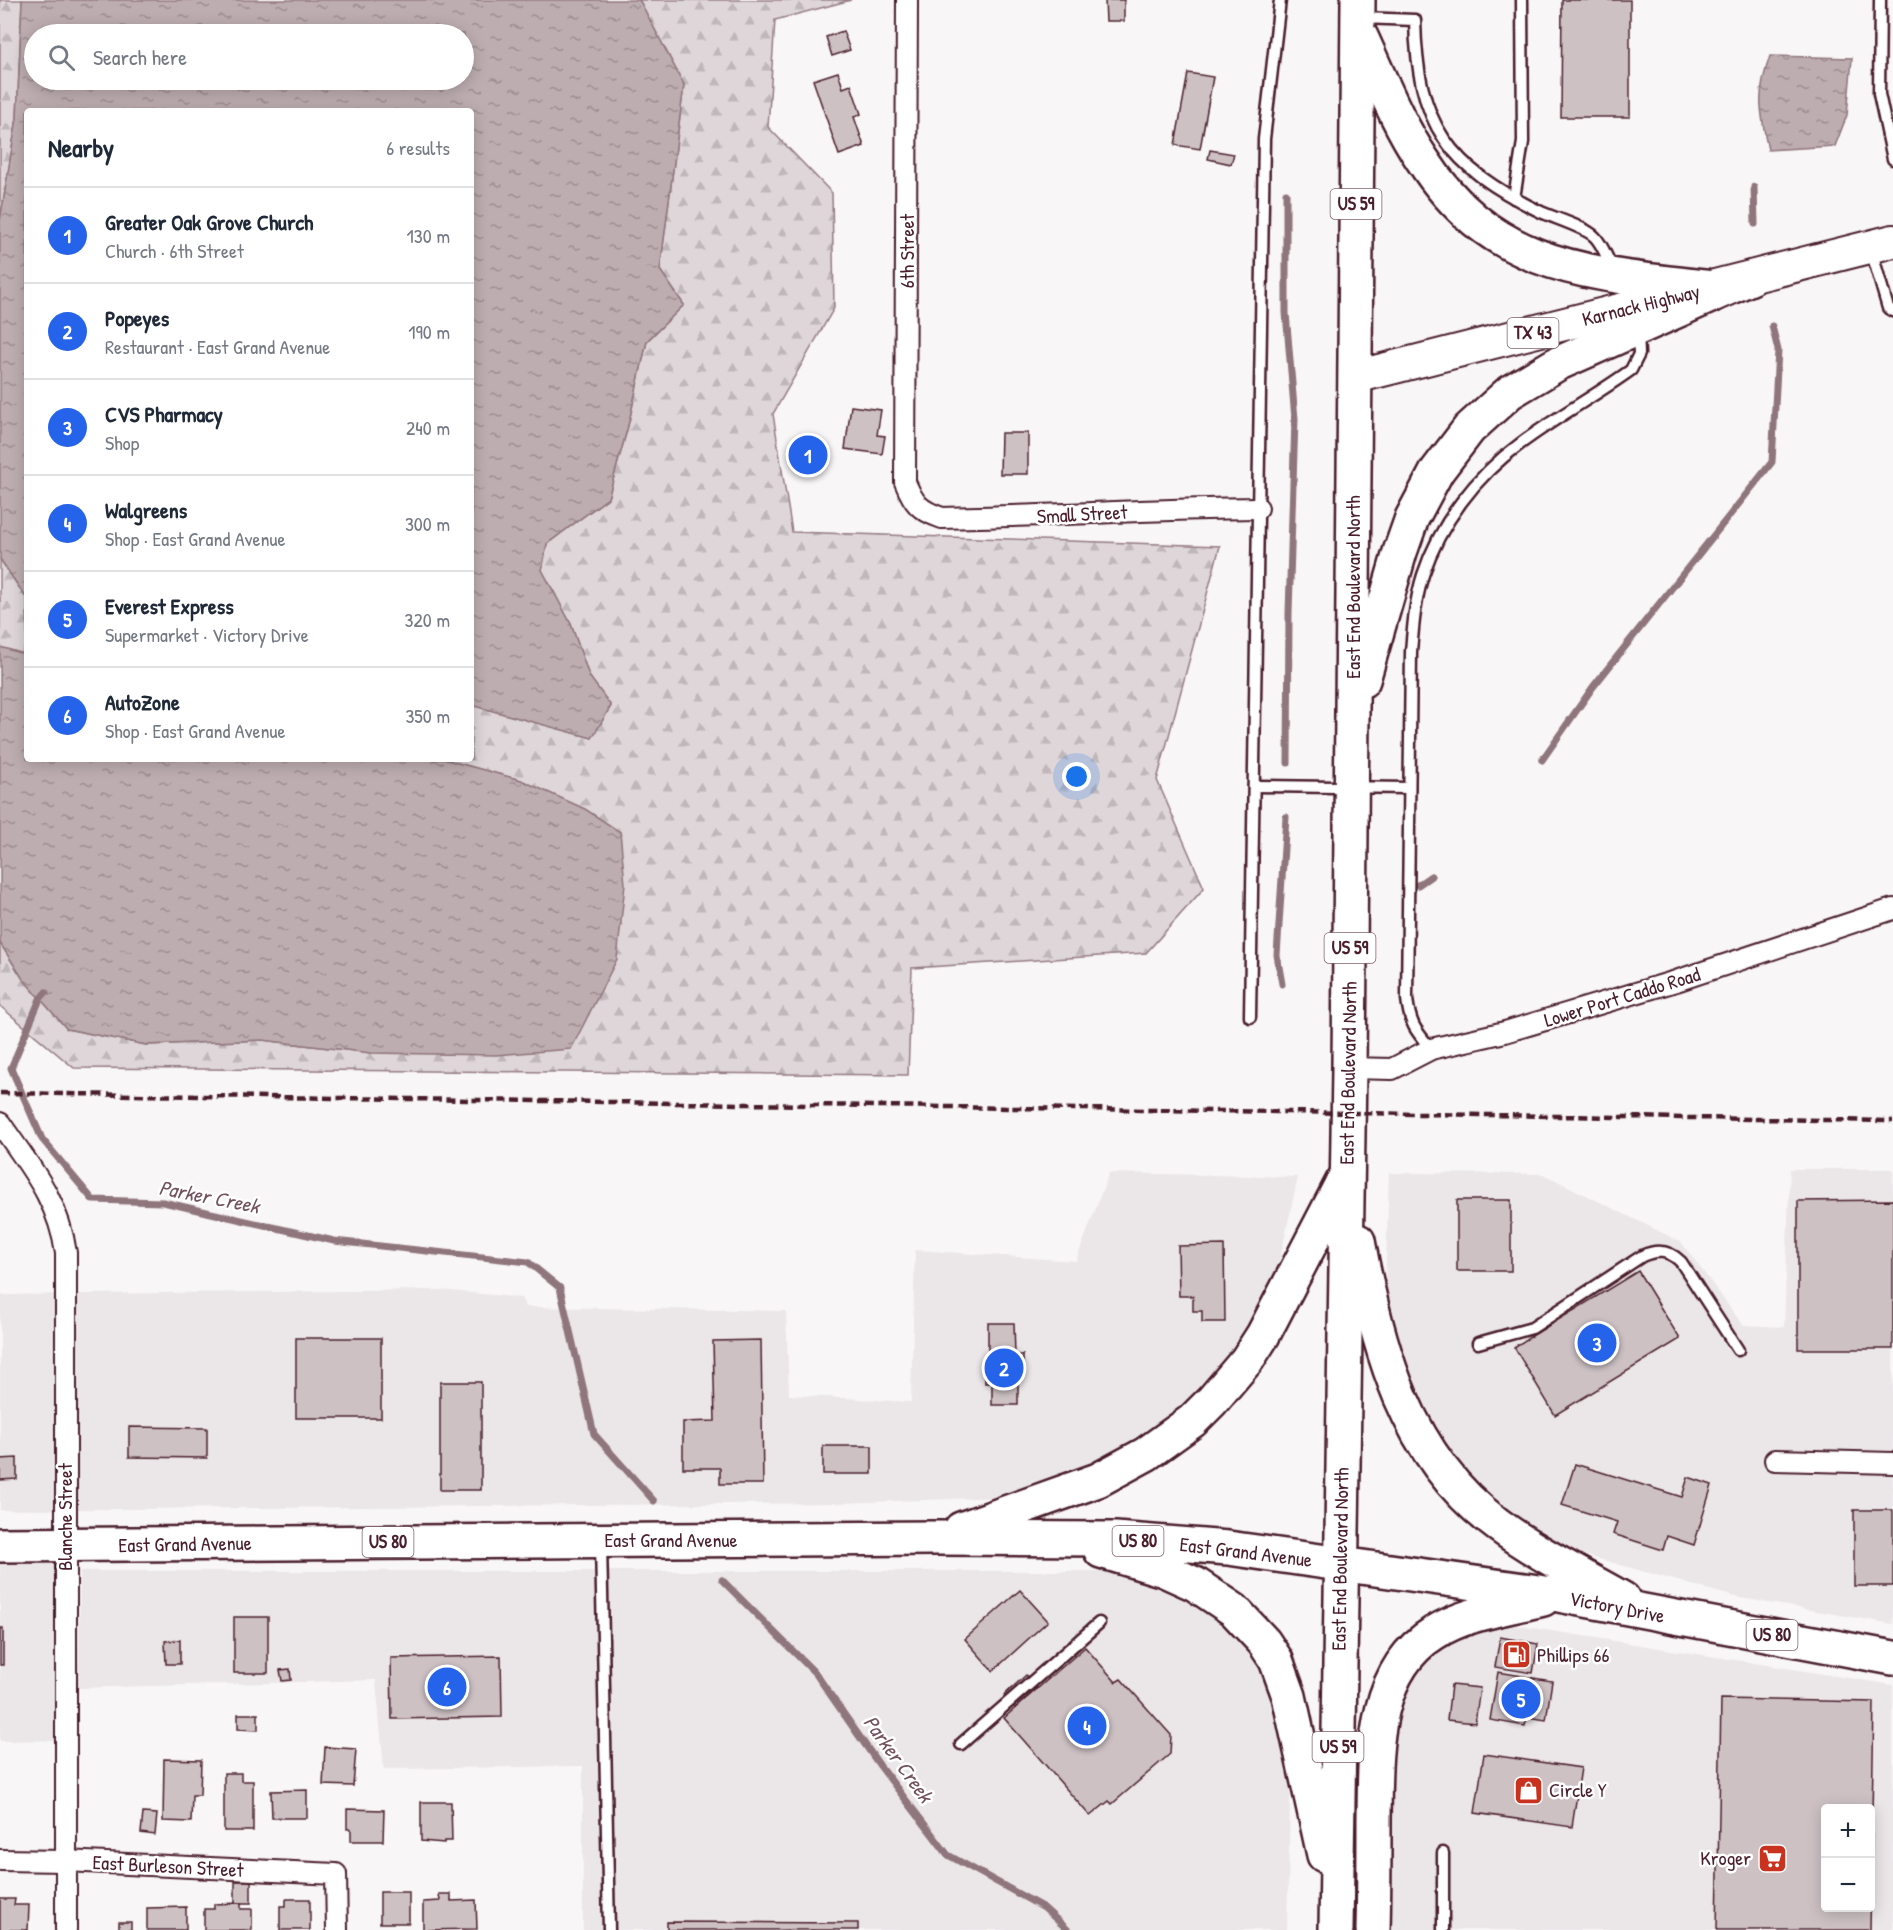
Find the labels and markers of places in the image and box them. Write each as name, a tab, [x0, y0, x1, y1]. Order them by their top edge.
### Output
pin: 1	[788, 432, 828, 478]
pin: 3	[1578, 1320, 1616, 1366]
pin: 2	[984, 1346, 1024, 1390]
fuel station icon: Phillips 66	[1500, 1639, 1532, 1671]
place label: Phillips 66	[1537, 1641, 1609, 1668]
pin: 6	[428, 1664, 466, 1710]
pin: 5	[1502, 1676, 1540, 1722]
pin: 4	[1068, 1704, 1106, 1748]
shop icon: Circle Y	[1512, 1774, 1544, 1806]
place label: Circle Y	[1549, 1776, 1607, 1803]
supermarket icon: Kroger	[1756, 1842, 1788, 1874]
place label: Kroger	[1700, 1844, 1751, 1871]

